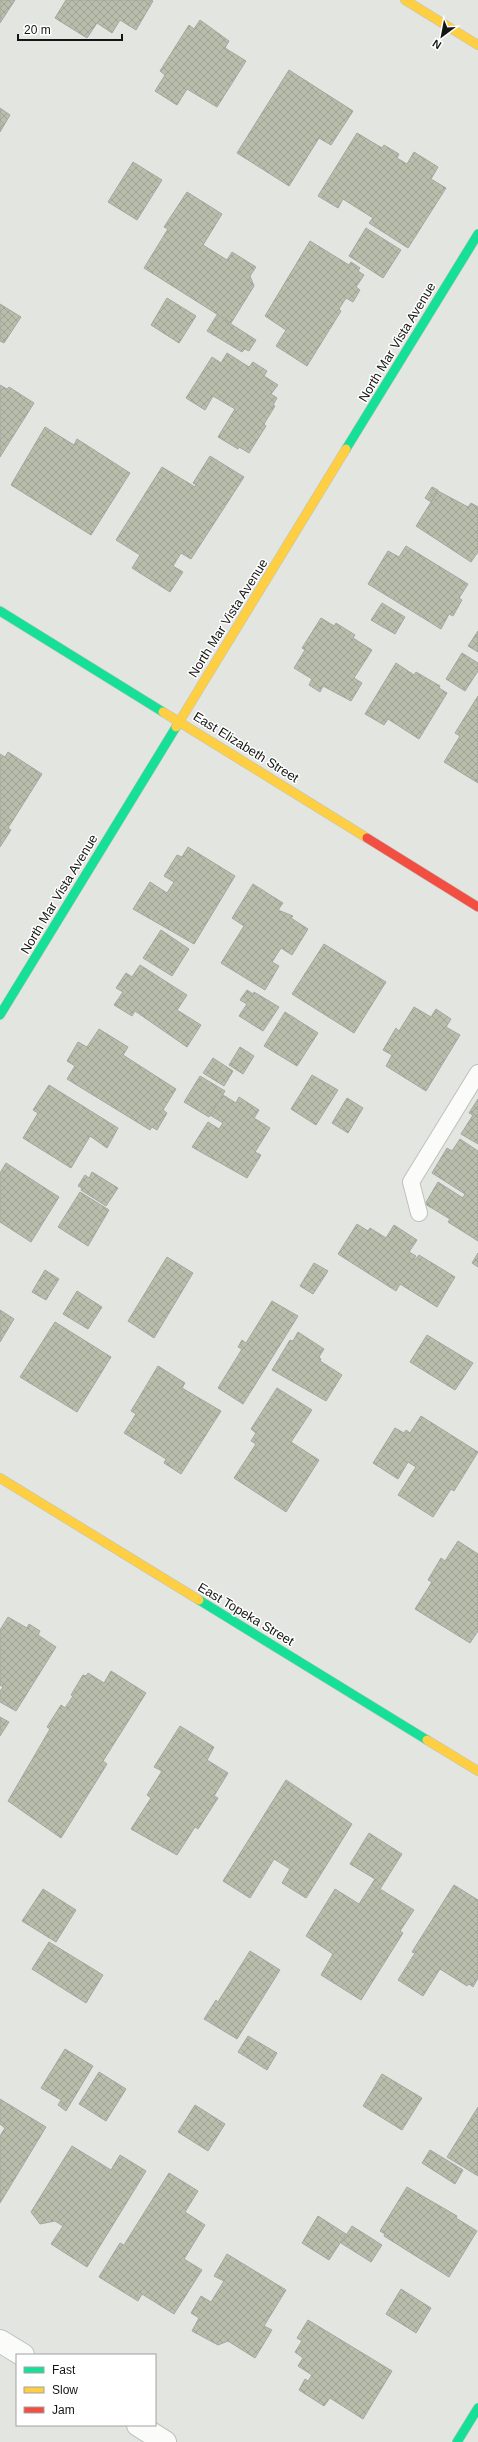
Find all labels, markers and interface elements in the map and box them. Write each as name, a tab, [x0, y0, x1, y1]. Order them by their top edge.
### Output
scale bar	[18, 16, 122, 42]
north arrow	[422, 16, 462, 56]
text: 20 m	[24, 23, 51, 37]
text: N	[430, 37, 443, 52]
street label: North Mar Vista Avenue	[355, 279, 439, 405]
street label: North Mar Vista Avenue	[185, 556, 271, 680]
street label: East Elizabeth Street	[191, 708, 302, 786]
street label: North Mar Vista Avenue	[17, 831, 101, 957]
street label: East Topeka Street	[195, 1579, 297, 1649]
legend	[16, 2354, 156, 2426]
text: Fast	[52, 2363, 76, 2377]
text: Slow	[52, 2383, 78, 2397]
text: Jam	[52, 2403, 75, 2417]

